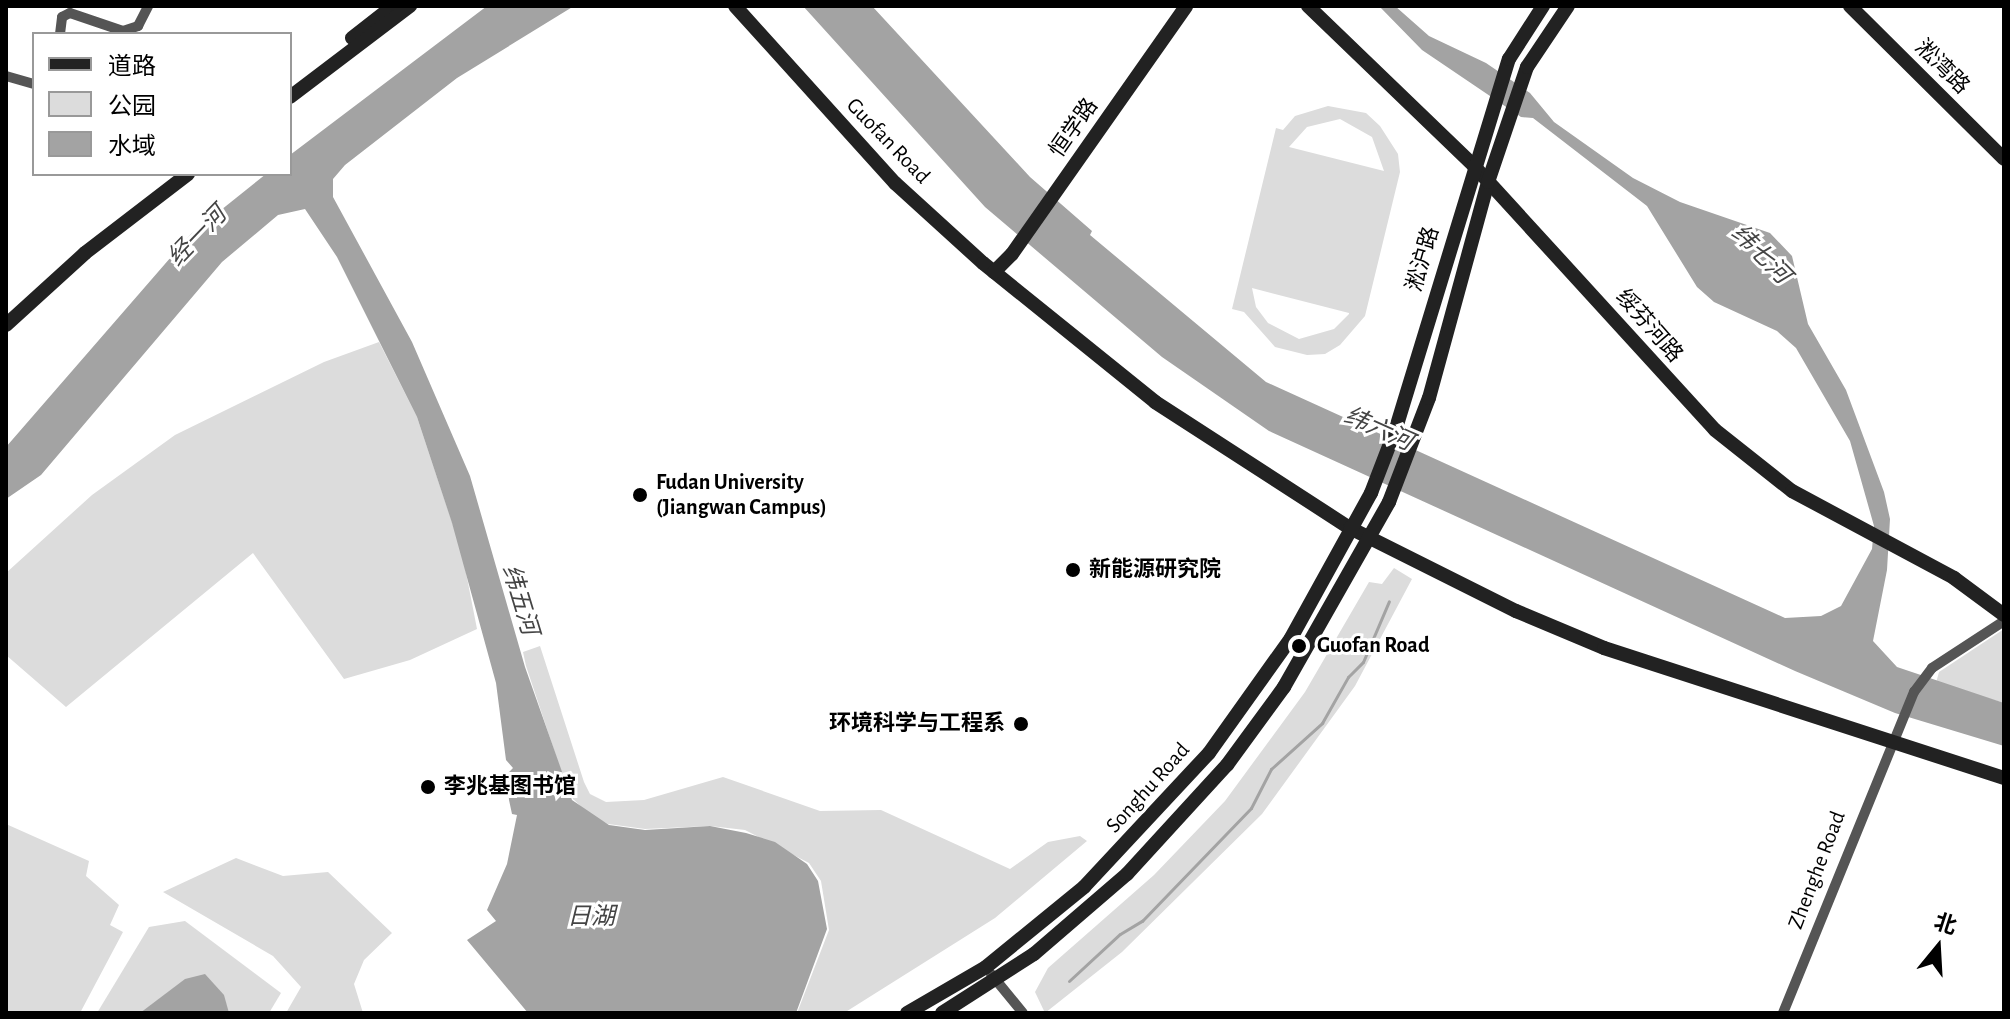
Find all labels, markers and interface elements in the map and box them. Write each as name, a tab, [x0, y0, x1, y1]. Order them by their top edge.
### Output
legend	[32, 32, 292, 176]
street label: 淞湾路	[1909, 34, 1975, 100]
text: 道路	[108, 55, 156, 79]
street label: Guofan Road	[840, 92, 936, 190]
street label: 恒学路	[1044, 93, 1104, 163]
text: 公园	[108, 95, 156, 119]
text: 水域	[108, 135, 156, 159]
water label: 经一河	[163, 201, 233, 273]
water label: 纬七河	[1724, 219, 1796, 291]
street label: 淞沪路	[1401, 224, 1445, 294]
street label: 绥芬河路	[1610, 284, 1688, 368]
water label: 纬六河	[1339, 402, 1417, 458]
place label: Fudan University (Jiangwan Campus)	[656, 469, 827, 520]
marker: Fudan University (Jiangwan Campus)	[631, 486, 649, 504]
place label: 新能源研究院	[1089, 557, 1221, 583]
water label: 纬五河	[495, 561, 543, 639]
marker: 新能源研究院	[1064, 561, 1082, 579]
place label: Guofan Road	[1317, 633, 1430, 659]
marker: Guofan Road	[1288, 635, 1310, 657]
place label: 环境科学与工程系	[829, 711, 1005, 737]
marker: 环境科学与工程系	[1012, 715, 1030, 733]
street label: Songhu Road	[1101, 737, 1195, 839]
place label: 李兆基图书馆	[444, 774, 576, 800]
marker: 李兆基图书馆	[419, 778, 437, 796]
street label: Zhenghe Road	[1782, 807, 1852, 933]
water label: 日湖	[567, 904, 615, 932]
north arrow	[1898, 907, 1978, 987]
text: 北	[1932, 910, 1959, 938]

